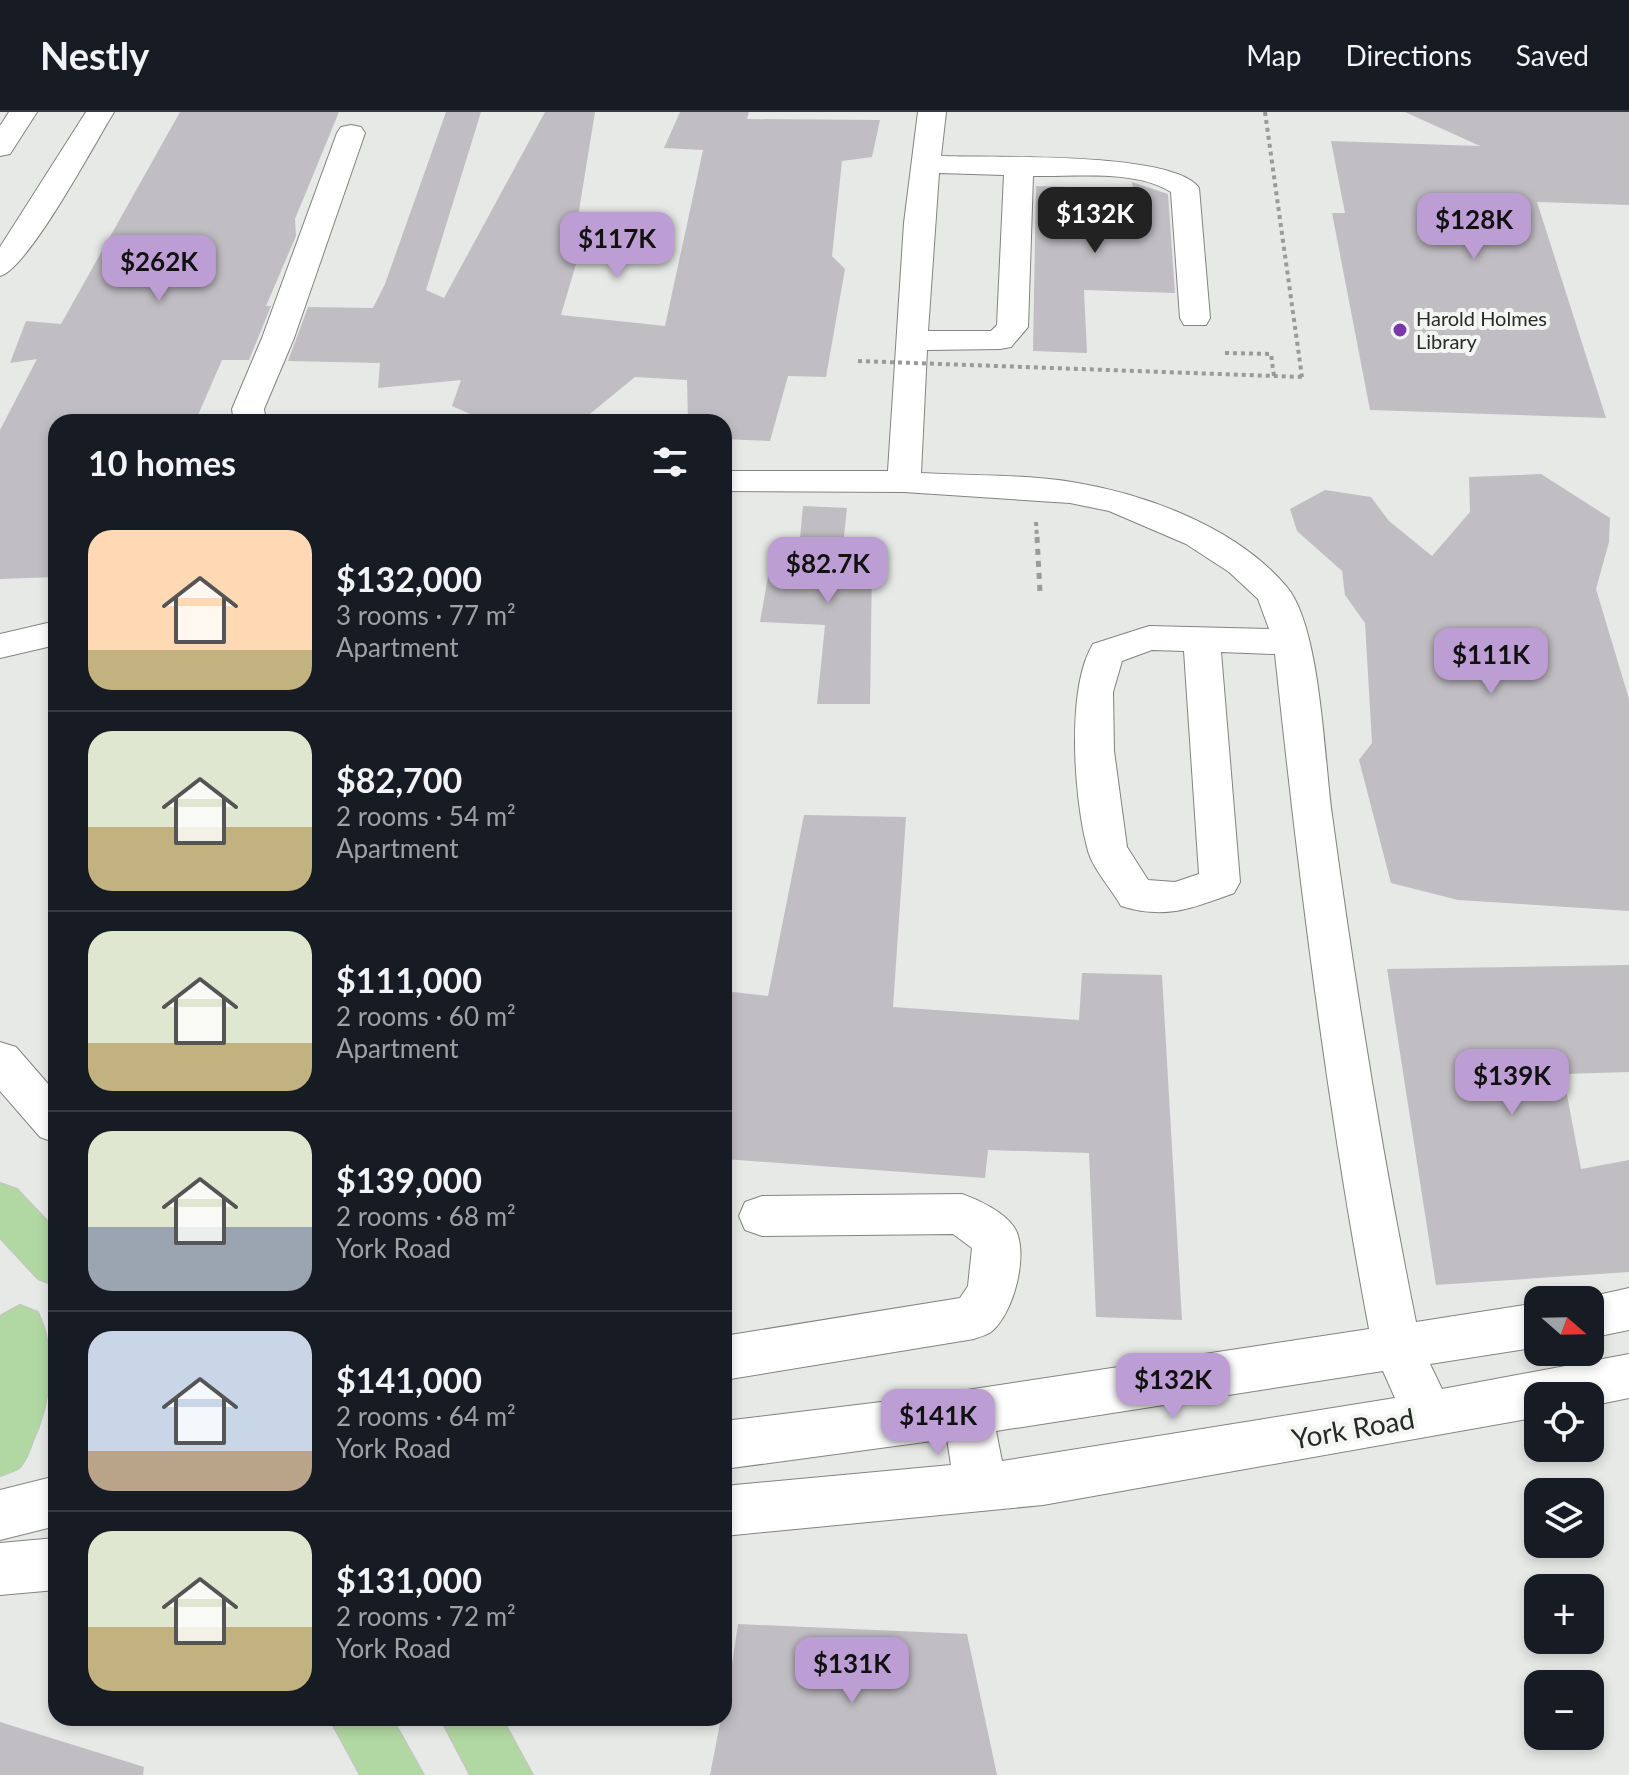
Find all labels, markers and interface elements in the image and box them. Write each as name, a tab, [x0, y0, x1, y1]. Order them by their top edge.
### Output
text: Nestly	[40, 32, 149, 78]
text: Map	[1246, 38, 1301, 72]
text: Directions	[1345, 38, 1472, 72]
text: Saved	[1516, 38, 1589, 72]
pin: $132K	[1039, 187, 1151, 255]
pin: $128K	[1418, 193, 1530, 261]
text: $132K	[1056, 197, 1134, 229]
text: $128K	[1435, 203, 1513, 235]
pin: $117K	[561, 212, 673, 280]
text: $117K	[578, 222, 656, 254]
pin: $262K	[103, 235, 215, 303]
text: $262K	[120, 245, 198, 277]
place label: Harold Holmes Library	[1416, 306, 1547, 353]
marker: Harold Holmes Library	[1391, 321, 1409, 339]
icon: filters	[648, 440, 692, 484]
text: 10 homes	[88, 442, 236, 483]
pin: $82.7K	[763, 537, 893, 605]
text: $82.7K	[786, 547, 870, 579]
text: $132,000	[336, 558, 482, 599]
icon: home	[152, 562, 248, 658]
text: 3 rooms · 77 m²	[336, 599, 516, 631]
pin: $111K	[1435, 628, 1547, 696]
text: Apartment	[336, 631, 459, 663]
text: $111K	[1452, 638, 1530, 670]
text: $82,700	[336, 759, 462, 800]
icon: home	[152, 763, 248, 859]
text: 2 rooms · 54 m²	[336, 800, 516, 832]
text: Apartment	[336, 832, 459, 864]
text: $111,000	[336, 959, 482, 1000]
icon: home	[152, 963, 248, 1059]
text: 2 rooms · 60 m²	[336, 1000, 516, 1032]
text: Apartment	[336, 1032, 459, 1064]
pin: $139K	[1456, 1049, 1568, 1117]
text: $139K	[1473, 1059, 1551, 1091]
text: $139,000	[336, 1159, 482, 1200]
icon: home	[152, 1163, 248, 1259]
text: 2 rooms · 68 m²	[336, 1200, 516, 1232]
text: York Road	[336, 1232, 451, 1264]
north arrow	[1524, 1286, 1604, 1366]
map controls	[1524, 1286, 1604, 1750]
pin: $132K	[1117, 1353, 1229, 1421]
text: $141,000	[336, 1359, 482, 1400]
icon: home	[152, 1363, 248, 1459]
text: $132K	[1134, 1363, 1212, 1395]
button: locate	[1524, 1382, 1604, 1462]
pin: $141K	[882, 1389, 994, 1457]
text: $141K	[899, 1399, 977, 1431]
text: 2 rooms · 64 m²	[336, 1400, 516, 1432]
street label: York Road	[1289, 1400, 1417, 1456]
text: York Road	[336, 1432, 451, 1464]
button: layers	[1524, 1478, 1604, 1558]
text: $131,000	[336, 1559, 482, 1600]
icon: home	[152, 1563, 248, 1659]
button: +	[1524, 1574, 1604, 1654]
text: 2 rooms · 72 m²	[336, 1600, 516, 1632]
text: York Road	[336, 1632, 451, 1664]
pin: $131K	[796, 1637, 908, 1705]
text: $131K	[813, 1647, 891, 1679]
button: −	[1524, 1670, 1604, 1750]

